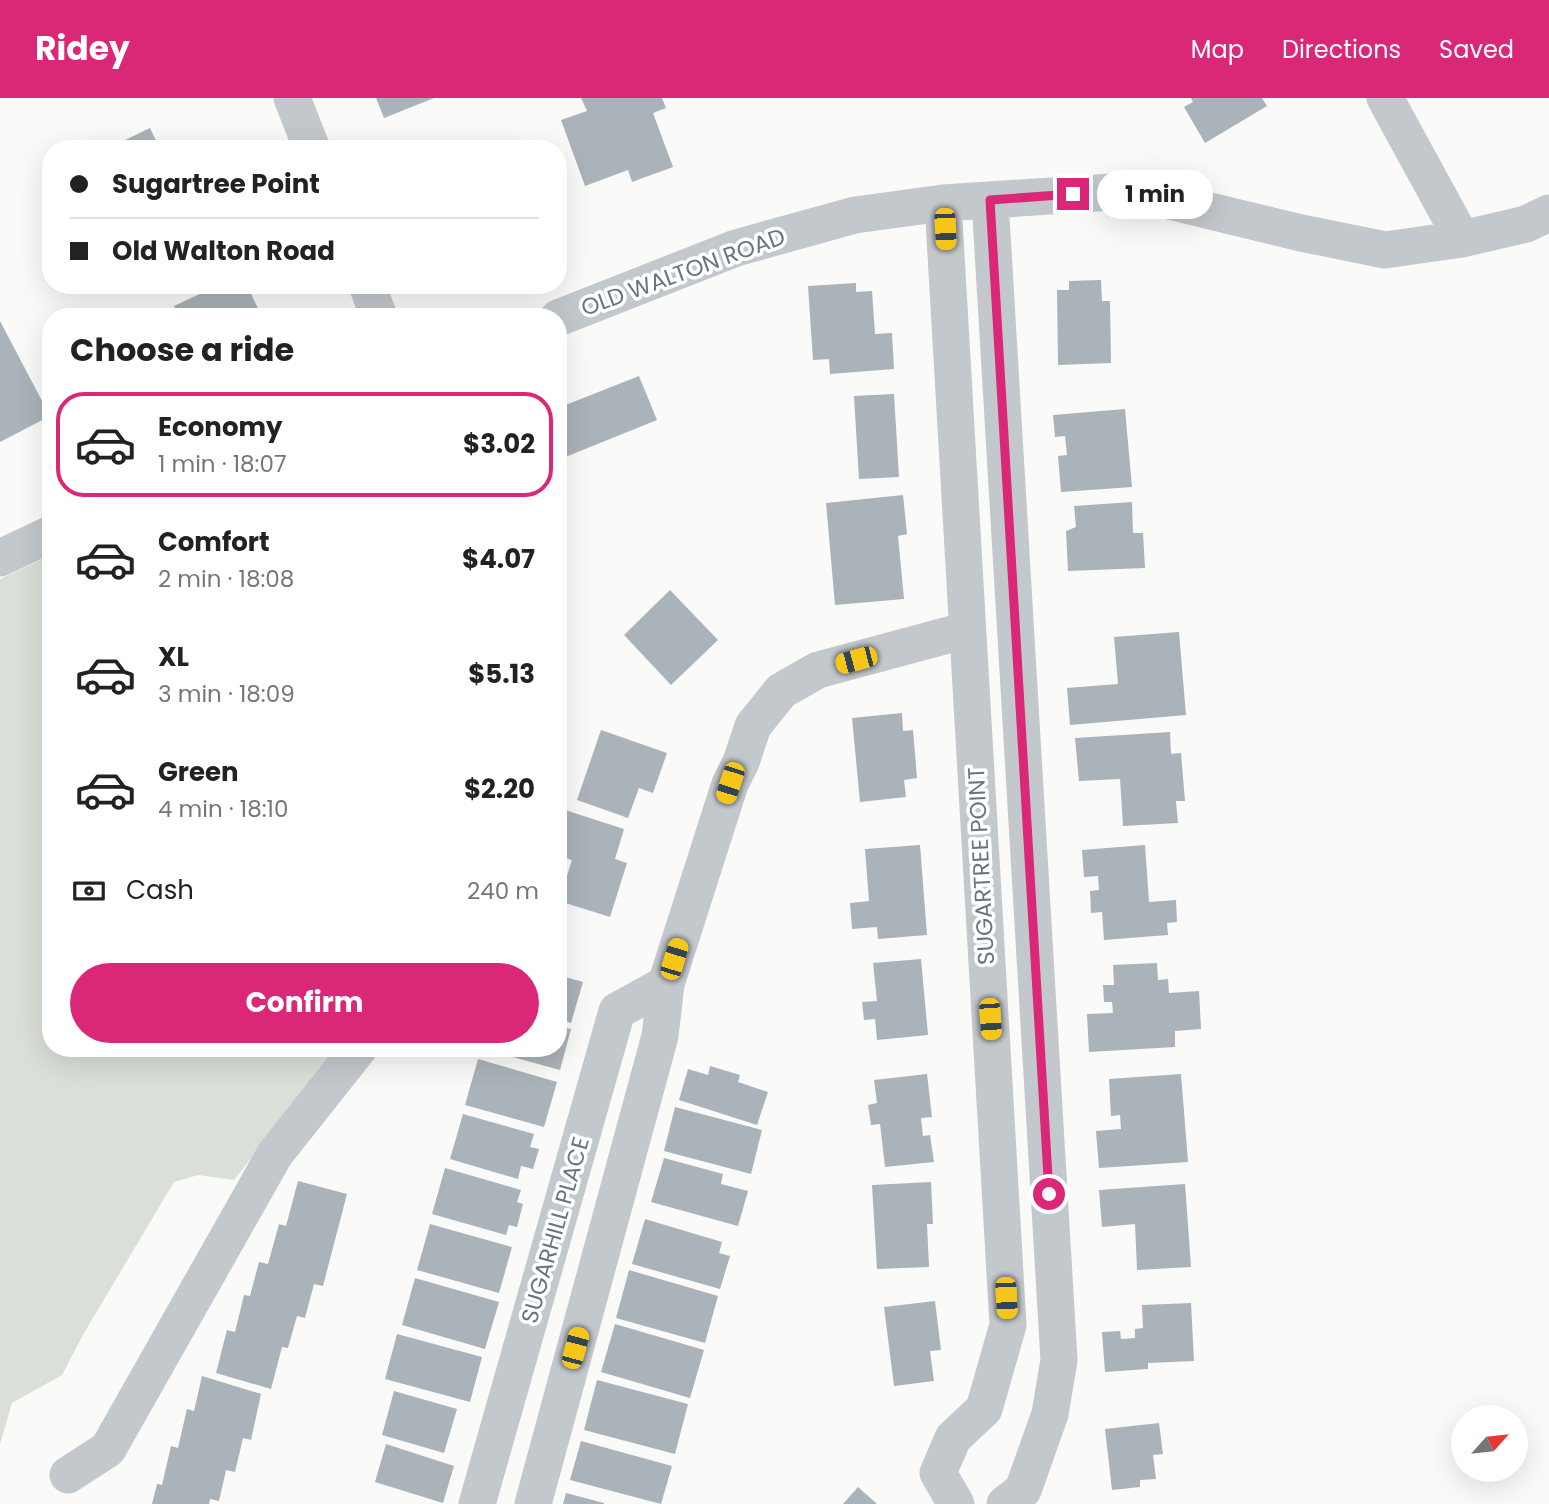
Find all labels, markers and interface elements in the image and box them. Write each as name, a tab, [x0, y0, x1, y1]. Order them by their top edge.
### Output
text: Ridey	[35, 25, 130, 72]
text: Map	[1191, 33, 1244, 66]
text: Directions	[1282, 33, 1401, 66]
text: Saved	[1439, 33, 1514, 66]
text: Sugartree Point	[112, 166, 320, 202]
callout: 1 min	[1098, 170, 1213, 218]
route end	[1057, 178, 1089, 210]
text: 1 min	[1125, 178, 1185, 210]
car	[934, 207, 957, 251]
street label: OLD WALTON ROAD	[577, 220, 789, 324]
text: Old Walton Road	[112, 233, 335, 269]
text: Choose a ride	[70, 327, 294, 372]
text: Economy	[158, 409, 282, 445]
icon: car	[74, 413, 137, 476]
text: $3.02	[463, 426, 535, 462]
text: 1 min · 18:07	[158, 448, 287, 480]
text: Comfort	[158, 524, 270, 560]
icon: car	[74, 528, 137, 591]
text: $4.07	[462, 541, 535, 577]
text: 2 min · 18:08	[158, 563, 294, 595]
text: XL	[158, 639, 189, 675]
icon: car	[74, 643, 137, 706]
car	[833, 644, 880, 676]
text: $5.13	[468, 656, 535, 692]
text: 3 min · 18:09	[158, 678, 295, 710]
text: Green	[158, 754, 239, 790]
icon: car	[74, 758, 137, 821]
car	[714, 760, 747, 806]
street label: SUGARTREE POINT	[960, 766, 1002, 966]
text: $2.20	[464, 771, 535, 807]
text: 4 min · 18:10	[158, 793, 288, 825]
icon: cash	[70, 872, 108, 910]
text: Cash	[126, 872, 194, 908]
text: 240 m	[467, 875, 539, 907]
car	[658, 936, 691, 982]
button: Confirm	[70, 963, 539, 1043]
car	[979, 997, 1002, 1041]
street label: SUGARHILL PLACE	[513, 1133, 597, 1327]
route start	[1033, 1178, 1065, 1210]
car	[995, 1276, 1018, 1320]
car	[560, 1325, 591, 1371]
north arrow	[1451, 1405, 1528, 1482]
map controls	[1451, 1405, 1528, 1482]

